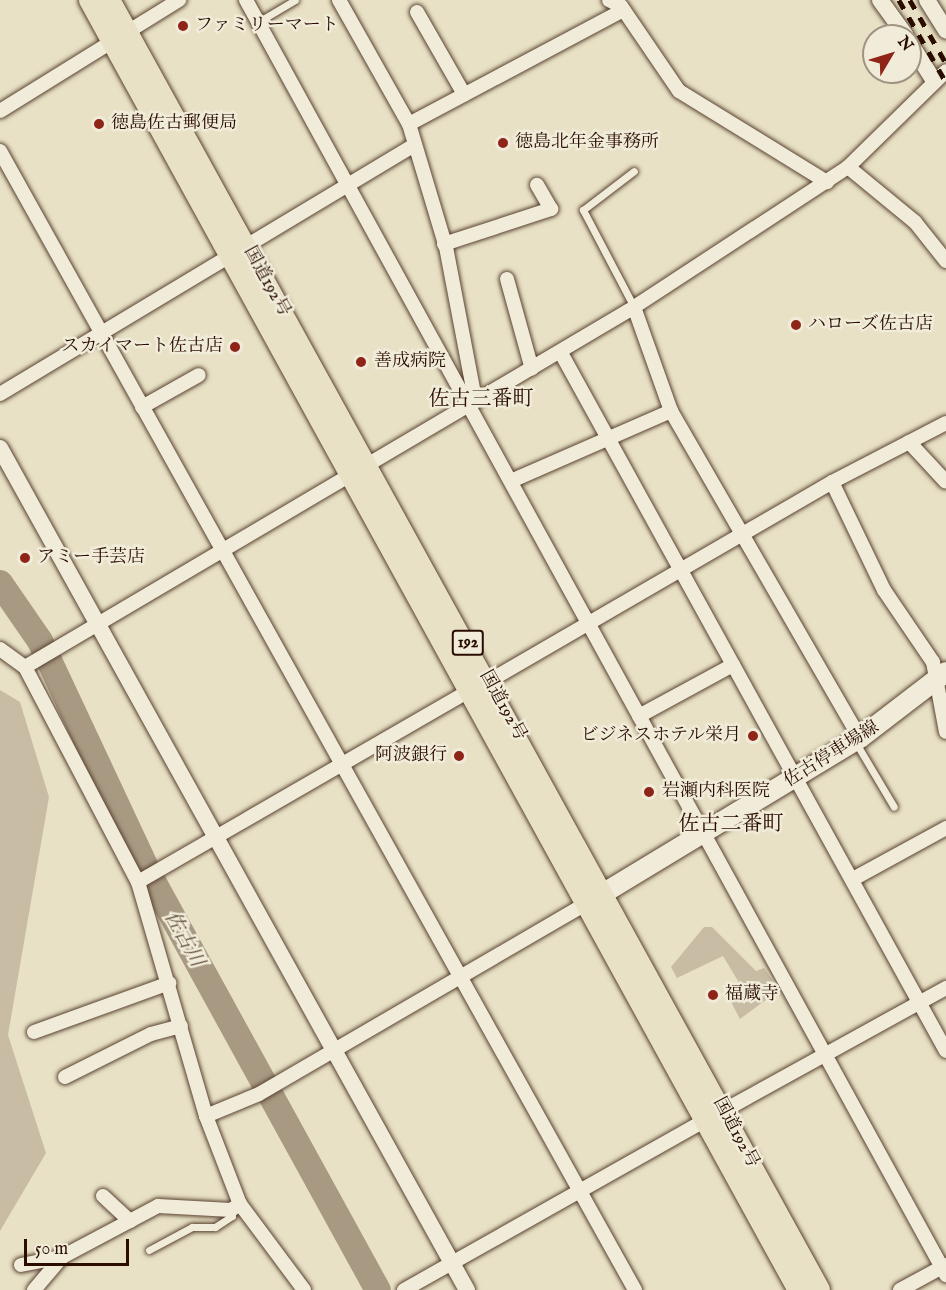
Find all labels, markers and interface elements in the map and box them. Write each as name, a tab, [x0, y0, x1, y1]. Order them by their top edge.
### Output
place label: ファミリーマート	[195, 15, 339, 37]
marker: ファミリーマート	[176, 19, 190, 33]
north arrow	[862, 24, 922, 84]
text: N	[892, 33, 917, 56]
place label: 徳島佐古郵便局	[111, 113, 237, 135]
marker: 徳島佐古郵便局	[92, 117, 106, 131]
place label: 徳島北年金事務所	[515, 132, 659, 154]
marker: 徳島北年金事務所	[496, 136, 510, 150]
street label: 国道192号	[238, 243, 294, 321]
place label: ハローズ佐古店	[808, 314, 934, 336]
marker: ハローズ佐古店	[789, 318, 803, 332]
place label: スカイマート佐古店	[61, 336, 223, 358]
marker: スカイマート佐古店	[228, 340, 242, 354]
place label: 善成病院	[374, 351, 446, 373]
marker: 善成病院	[352, 353, 370, 371]
district label: 佐古三番町	[429, 387, 533, 413]
place label: アミー手芸店	[37, 547, 145, 569]
marker: アミー手芸店	[18, 551, 32, 565]
road number: 192	[452, 630, 484, 656]
street label: 国道192号	[474, 667, 530, 745]
street label: 佐古停車場線	[780, 717, 884, 793]
place label: ビジネスホテル栄月	[579, 725, 741, 747]
marker: ビジネスホテル栄月	[746, 729, 760, 743]
place label: 阿波銀行	[375, 745, 447, 767]
marker: 阿波銀行	[452, 749, 466, 763]
place label: 岩瀬内科医院	[662, 781, 770, 803]
marker: 岩瀬内科医院	[640, 783, 658, 801]
district label: 佐古二番町	[679, 812, 783, 838]
water label: 佐古川	[159, 907, 209, 971]
place label: 福蔵寺	[725, 984, 779, 1006]
marker: 福蔵寺	[706, 988, 720, 1002]
street label: 国道192号	[707, 1094, 763, 1172]
scale bar	[27, 1227, 132, 1265]
text: 50 m	[35, 1238, 68, 1261]

